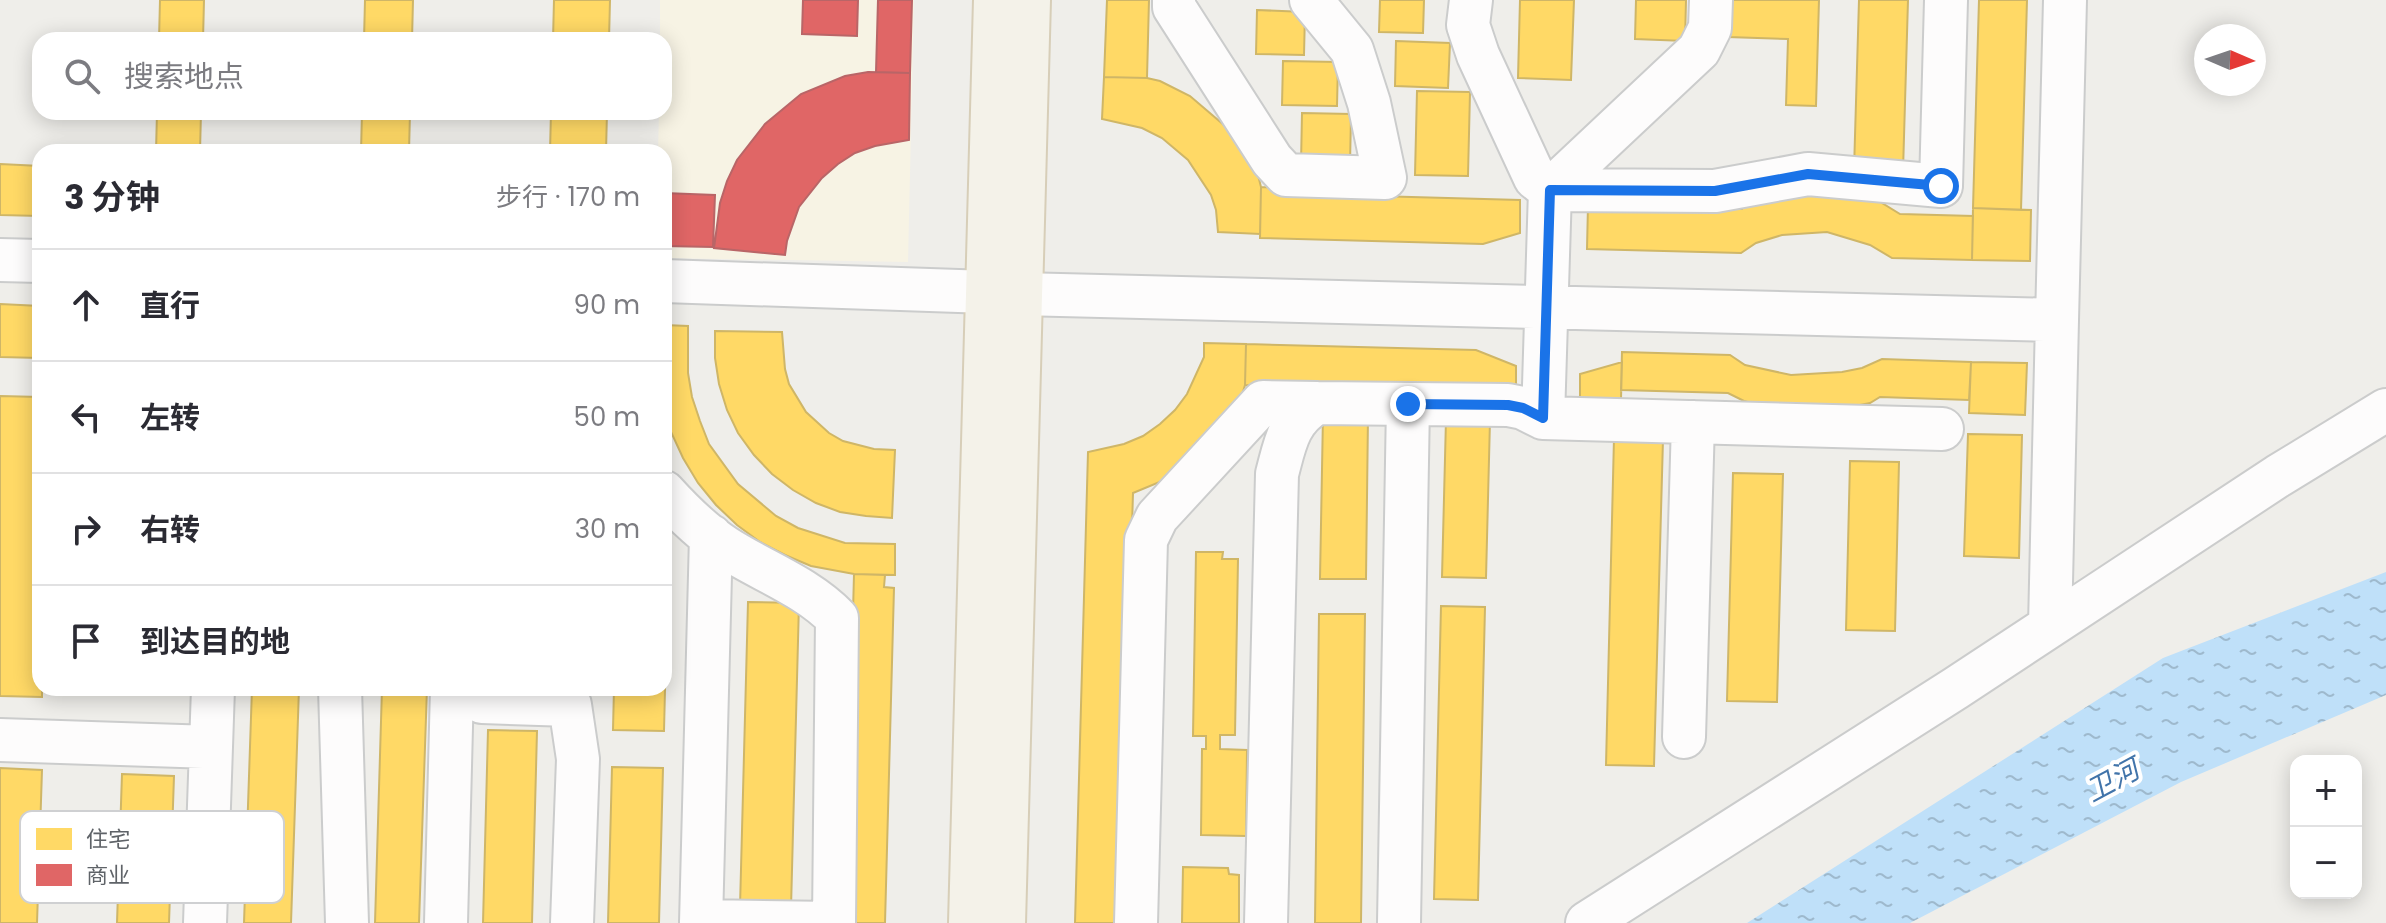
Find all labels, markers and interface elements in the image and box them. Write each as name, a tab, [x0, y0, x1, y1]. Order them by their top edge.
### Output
north arrow	[2194, 24, 2266, 96]
search box	[32, 32, 672, 120]
icon: search	[60, 54, 104, 98]
text: 搜索地点	[124, 55, 244, 98]
route start	[1923, 168, 1959, 204]
text: 3 分钟	[64, 173, 160, 221]
text: 步行 · 170 m	[496, 179, 640, 215]
icon: ahead	[64, 283, 108, 327]
text: 直行	[140, 284, 200, 327]
text: 90 m	[574, 287, 640, 323]
route end	[1390, 386, 1426, 422]
icon: left	[64, 395, 108, 439]
text: 左转	[140, 396, 200, 439]
text: 50 m	[574, 399, 640, 435]
icon: right	[64, 507, 108, 551]
text: 右转	[140, 508, 200, 551]
text: 30 m	[575, 511, 640, 547]
icon: arrive	[64, 619, 108, 663]
text: 到达目的地	[140, 620, 290, 663]
water label: 卫河	[2078, 748, 2151, 811]
map controls	[2290, 755, 2362, 899]
button: +	[2290, 755, 2362, 827]
legend	[20, 811, 284, 903]
text: 住宅	[86, 824, 130, 855]
button: −	[2290, 827, 2362, 899]
text: 商业	[86, 860, 130, 891]

